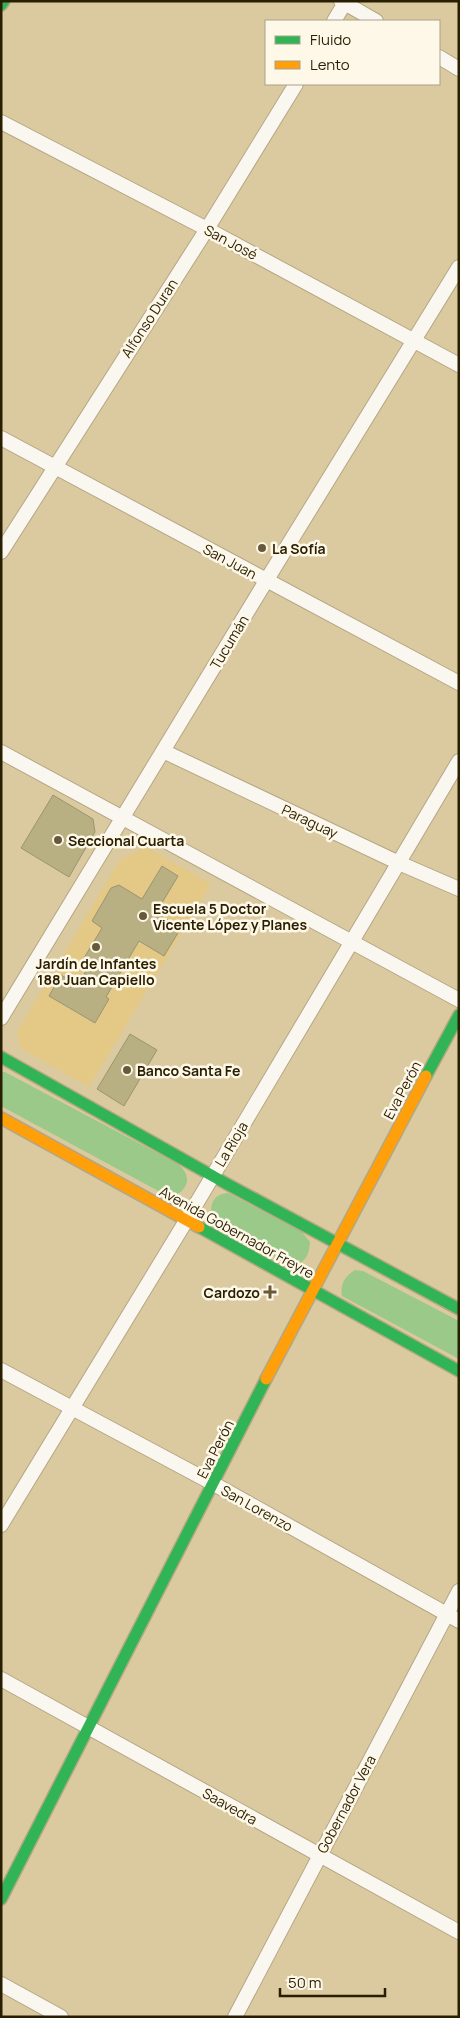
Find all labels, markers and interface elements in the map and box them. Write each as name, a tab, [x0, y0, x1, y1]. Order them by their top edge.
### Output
legend	[265, 20, 440, 85]
text: Fluido	[310, 29, 351, 50]
text: Lento	[310, 54, 350, 75]
street label: San José	[201, 220, 261, 264]
street label: Alfonso Duran	[116, 275, 182, 361]
street label: San Juan	[200, 539, 260, 583]
place label: La Sofía	[272, 539, 326, 558]
marker: La Sofía	[256, 542, 268, 554]
street label: Tucumán	[205, 611, 253, 673]
street label: Paraguay	[279, 800, 342, 843]
place label: Seccional Cuarta	[68, 831, 184, 850]
marker: Seccional Cuarta	[52, 834, 64, 846]
place label: Escuela 5 Doctor Vicente López y Planes	[153, 899, 307, 934]
marker: Escuela 5 Doctor Vicente López y Planes	[137, 910, 149, 922]
marker: Jardín de Infantes 188 Juan Capiello	[90, 941, 102, 953]
place label: Jardín de Infantes 188 Juan Capiello	[36, 954, 157, 989]
street label: Eva Perón	[379, 1058, 425, 1122]
place label: Banco Santa Fe	[137, 1061, 240, 1080]
marker: Banco Santa Fe	[121, 1064, 133, 1076]
street label: La Rioja	[210, 1118, 252, 1170]
street label: Avenida Gobernador Freyre	[156, 1181, 318, 1283]
place label: Cardozo	[204, 1283, 260, 1302]
marker: Cardozo	[264, 1286, 276, 1298]
street label: Eva Perón	[192, 1416, 238, 1482]
street label: San Lorenzo	[218, 1480, 296, 1536]
street label: Gobernador Vera	[312, 1752, 380, 1856]
street label: Saavedra	[199, 1783, 261, 1829]
scale bar	[280, 1966, 385, 1998]
text: 50 m	[288, 1972, 322, 1993]

